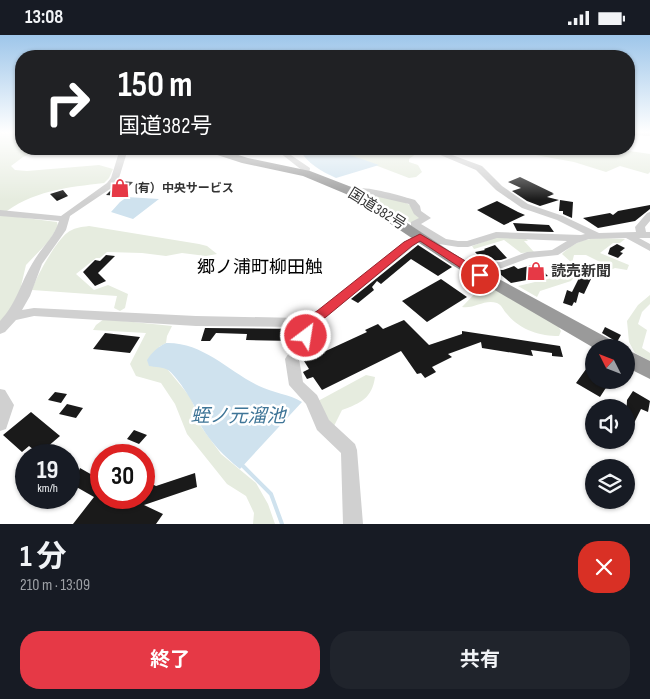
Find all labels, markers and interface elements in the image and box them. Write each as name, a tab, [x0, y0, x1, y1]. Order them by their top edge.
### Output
text: 13:08	[25, 6, 63, 29]
text: 150 m	[118, 64, 192, 107]
icon: right	[35, 70, 100, 135]
text: 国道382号	[118, 113, 212, 140]
shop icon: (有）中央サービス	[109, 177, 131, 199]
place label: (有）中央サービス	[135, 181, 234, 196]
street label: 国道382号	[345, 184, 409, 234]
pin	[459, 254, 501, 296]
district label: 郷ノ浦町柳田触	[197, 257, 323, 278]
shop icon: 読売新聞	[525, 260, 547, 282]
icon: arrive	[466, 261, 494, 289]
place label: 読売新聞	[551, 262, 611, 281]
position arrow	[279, 309, 331, 361]
north arrow	[585, 339, 635, 389]
map controls	[585, 339, 635, 509]
button: sound	[585, 399, 635, 449]
water label: 蛭ノ元溜池	[190, 405, 287, 428]
speed limit sign: 30	[90, 444, 155, 509]
text: 19	[37, 455, 58, 486]
button: layers	[585, 459, 635, 509]
text: km/h	[37, 481, 58, 496]
text: 1 分	[20, 539, 66, 575]
button: close	[578, 541, 630, 593]
text: 210 m · 13:09	[20, 576, 90, 595]
button: 終了	[20, 631, 320, 689]
button: 共有	[330, 631, 630, 689]

